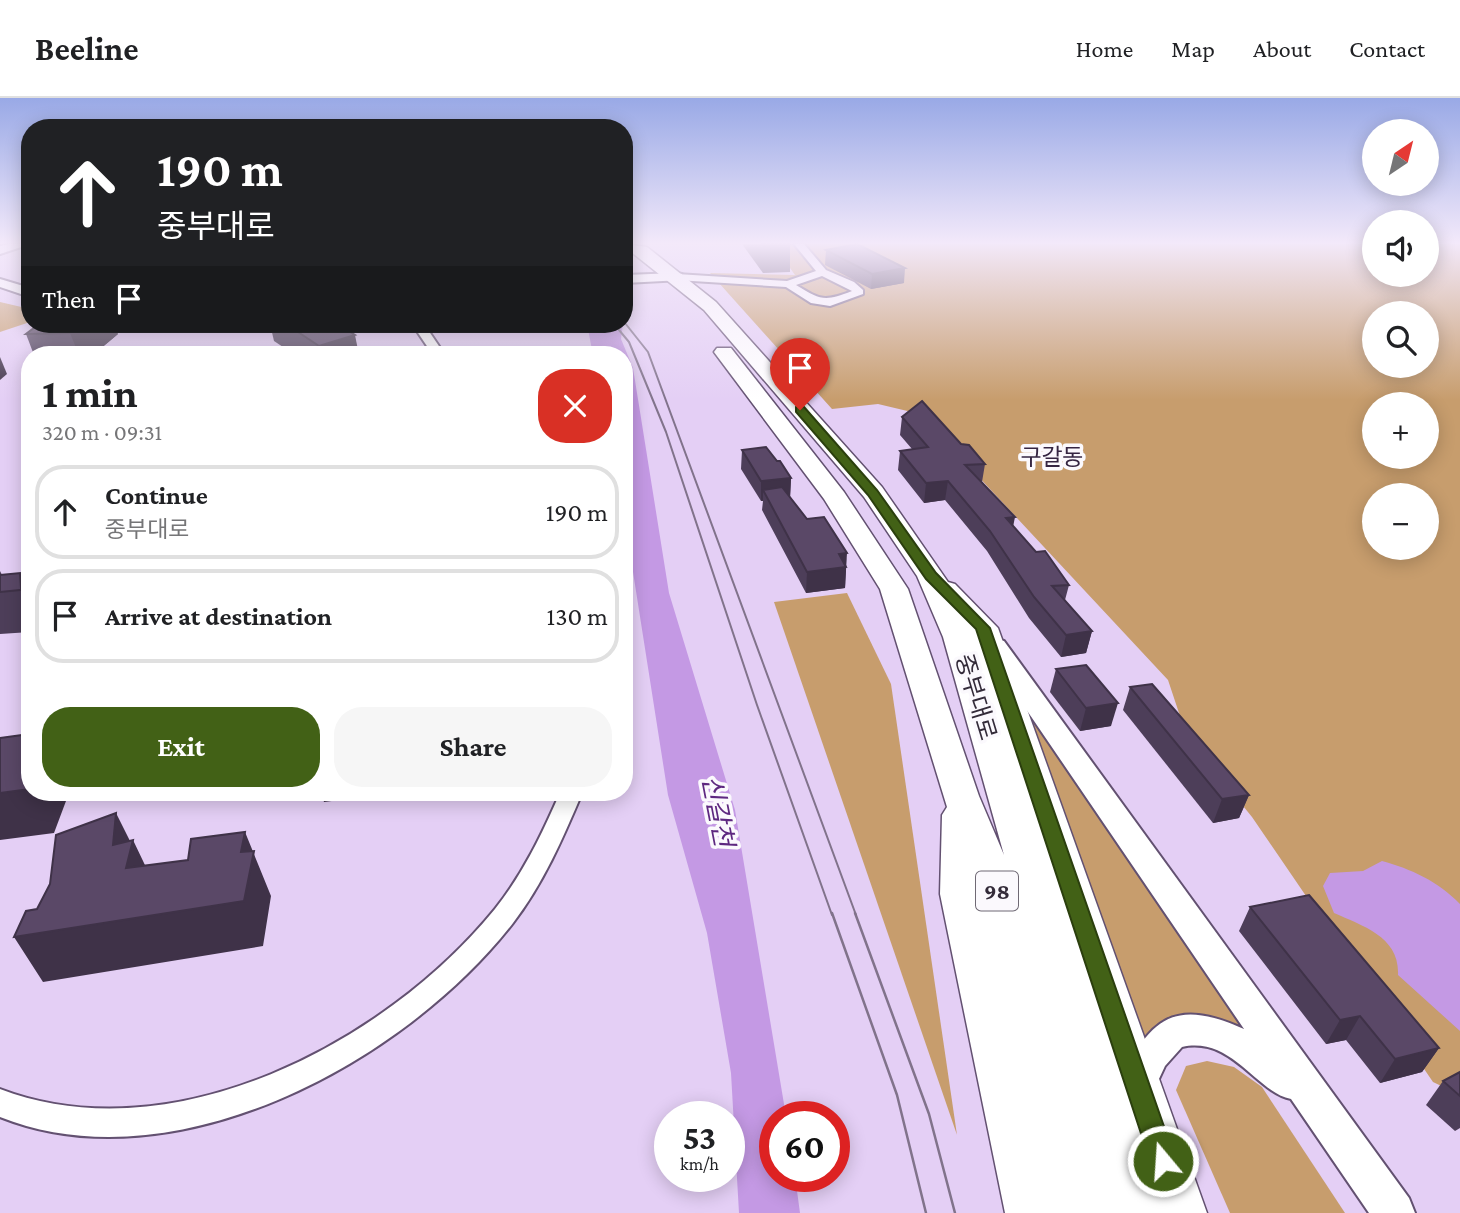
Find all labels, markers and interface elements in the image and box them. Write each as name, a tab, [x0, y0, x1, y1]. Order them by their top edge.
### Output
text: Beeline	[35, 30, 139, 67]
text: Home	[1076, 35, 1133, 62]
text: Map	[1171, 35, 1215, 62]
text: About	[1253, 35, 1311, 62]
text: Contact	[1349, 35, 1425, 62]
north arrow	[1362, 119, 1438, 196]
map controls	[1362, 119, 1439, 560]
text: 190 m	[157, 142, 283, 197]
icon: ahead	[42, 147, 133, 238]
text: 중부대로	[157, 208, 275, 244]
button: sound	[1362, 210, 1439, 287]
icon: arrive	[110, 280, 148, 318]
text: Then	[42, 285, 96, 314]
button: search	[1362, 301, 1439, 378]
pin	[770, 338, 830, 410]
icon: arrive	[781, 349, 819, 387]
text: 1 min	[42, 369, 138, 416]
button: close	[538, 369, 612, 443]
button: +	[1362, 392, 1439, 469]
text: 320 m · 09:31	[42, 419, 162, 445]
district label: 구갈동	[1020, 444, 1084, 470]
text: Continue	[105, 481, 208, 510]
button: −	[1362, 483, 1439, 560]
icon: ahead	[46, 493, 84, 531]
text: 190 m	[546, 498, 608, 527]
text: 중부대로	[105, 516, 190, 542]
icon: arrive	[46, 597, 84, 635]
text: Arrive at destination	[105, 602, 332, 631]
text: 130 m	[547, 602, 608, 631]
street label: 중부대로	[951, 651, 1002, 743]
button: Exit	[42, 707, 320, 787]
button: Share	[334, 707, 612, 787]
water label: 신갈천	[696, 773, 739, 852]
road number: 98	[976, 872, 1018, 911]
speed limit sign: 60	[759, 1101, 850, 1192]
text: 53	[683, 1118, 716, 1157]
position arrow	[1126, 1124, 1200, 1198]
text: km/h	[680, 1154, 719, 1174]

